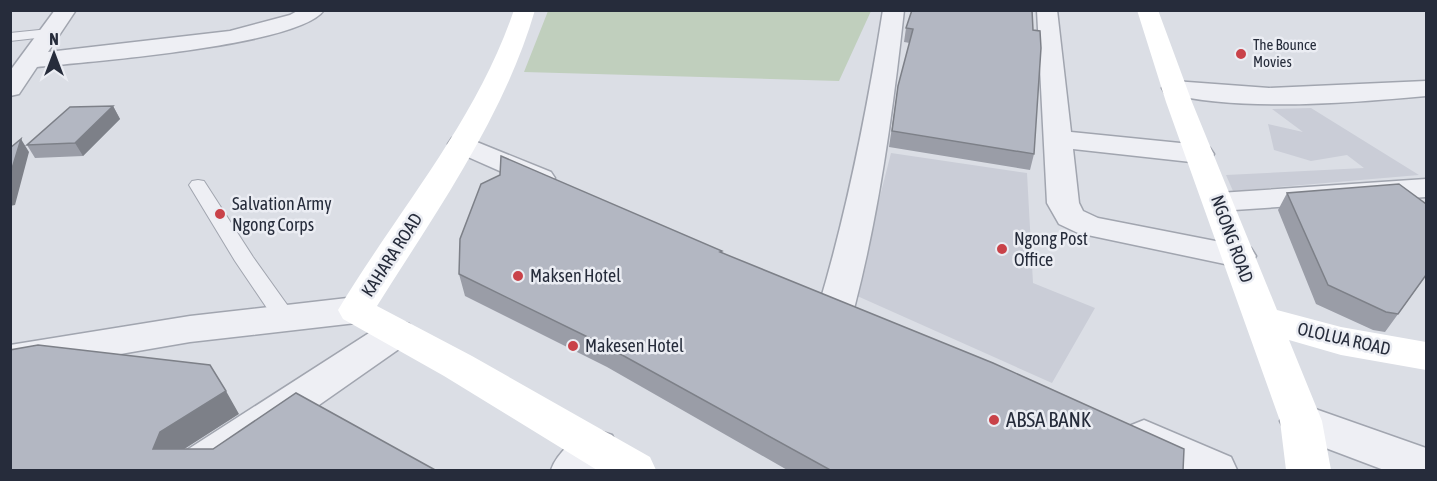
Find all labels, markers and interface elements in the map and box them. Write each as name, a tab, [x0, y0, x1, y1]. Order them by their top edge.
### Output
north arrow	[24, 24, 84, 84]
text: N	[49, 30, 59, 48]
place label: The Bounce Movies	[1253, 36, 1317, 70]
marker: The Bounce Movies	[1234, 47, 1248, 61]
street label: NGONG ROAD	[1207, 192, 1258, 285]
place label: Salvation Army Ngong Corps	[232, 193, 332, 235]
marker: Salvation Army Ngong Corps	[213, 207, 227, 221]
street label: KAHARA ROAD	[357, 209, 426, 300]
place label: Ngong Post Office	[1014, 228, 1088, 270]
marker: Ngong Post Office	[995, 242, 1009, 256]
place label: Maksen Hotel	[530, 265, 621, 286]
marker: Maksen Hotel	[511, 269, 525, 283]
street label: OLOLUA ROAD	[1296, 318, 1393, 359]
place label: Makesen Hotel	[585, 335, 684, 356]
marker: Makesen Hotel	[566, 339, 580, 353]
place label: ABSA BANK	[1006, 407, 1092, 431]
marker: ABSA BANK	[987, 413, 1001, 427]

